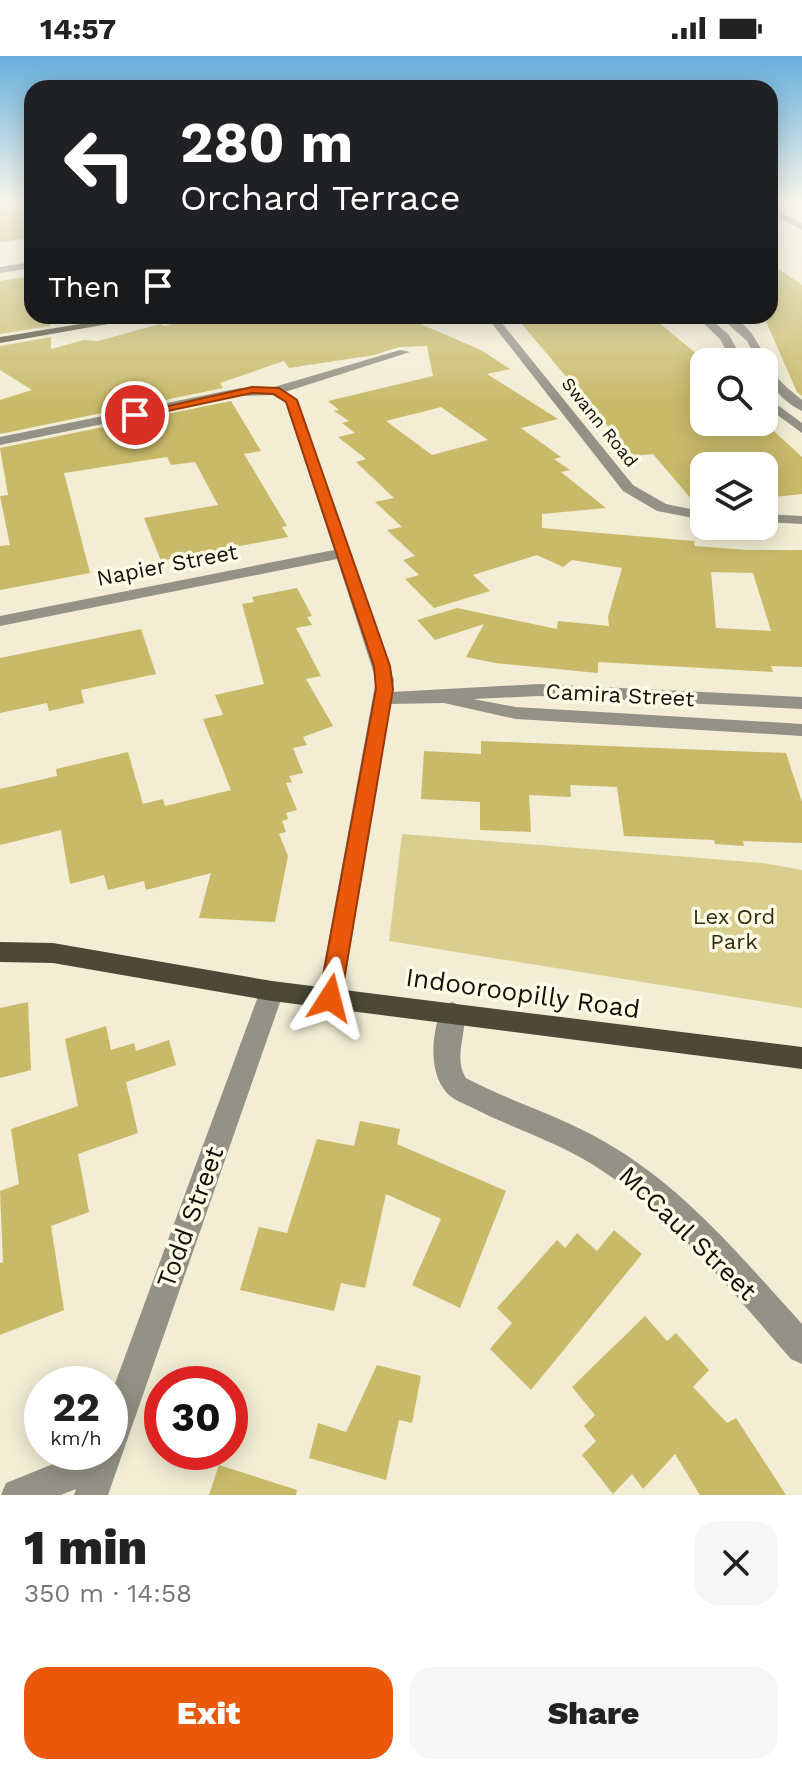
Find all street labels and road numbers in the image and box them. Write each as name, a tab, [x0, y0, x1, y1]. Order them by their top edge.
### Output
street label: Swann Road	[558, 373, 642, 471]
street label: Napier Street	[94, 539, 240, 591]
street label: Camira Street	[545, 679, 695, 711]
street label: Indooroopilly Road	[404, 962, 642, 1024]
street label: Todd Street	[151, 1142, 229, 1292]
street label: McCaul Street	[613, 1160, 763, 1306]

